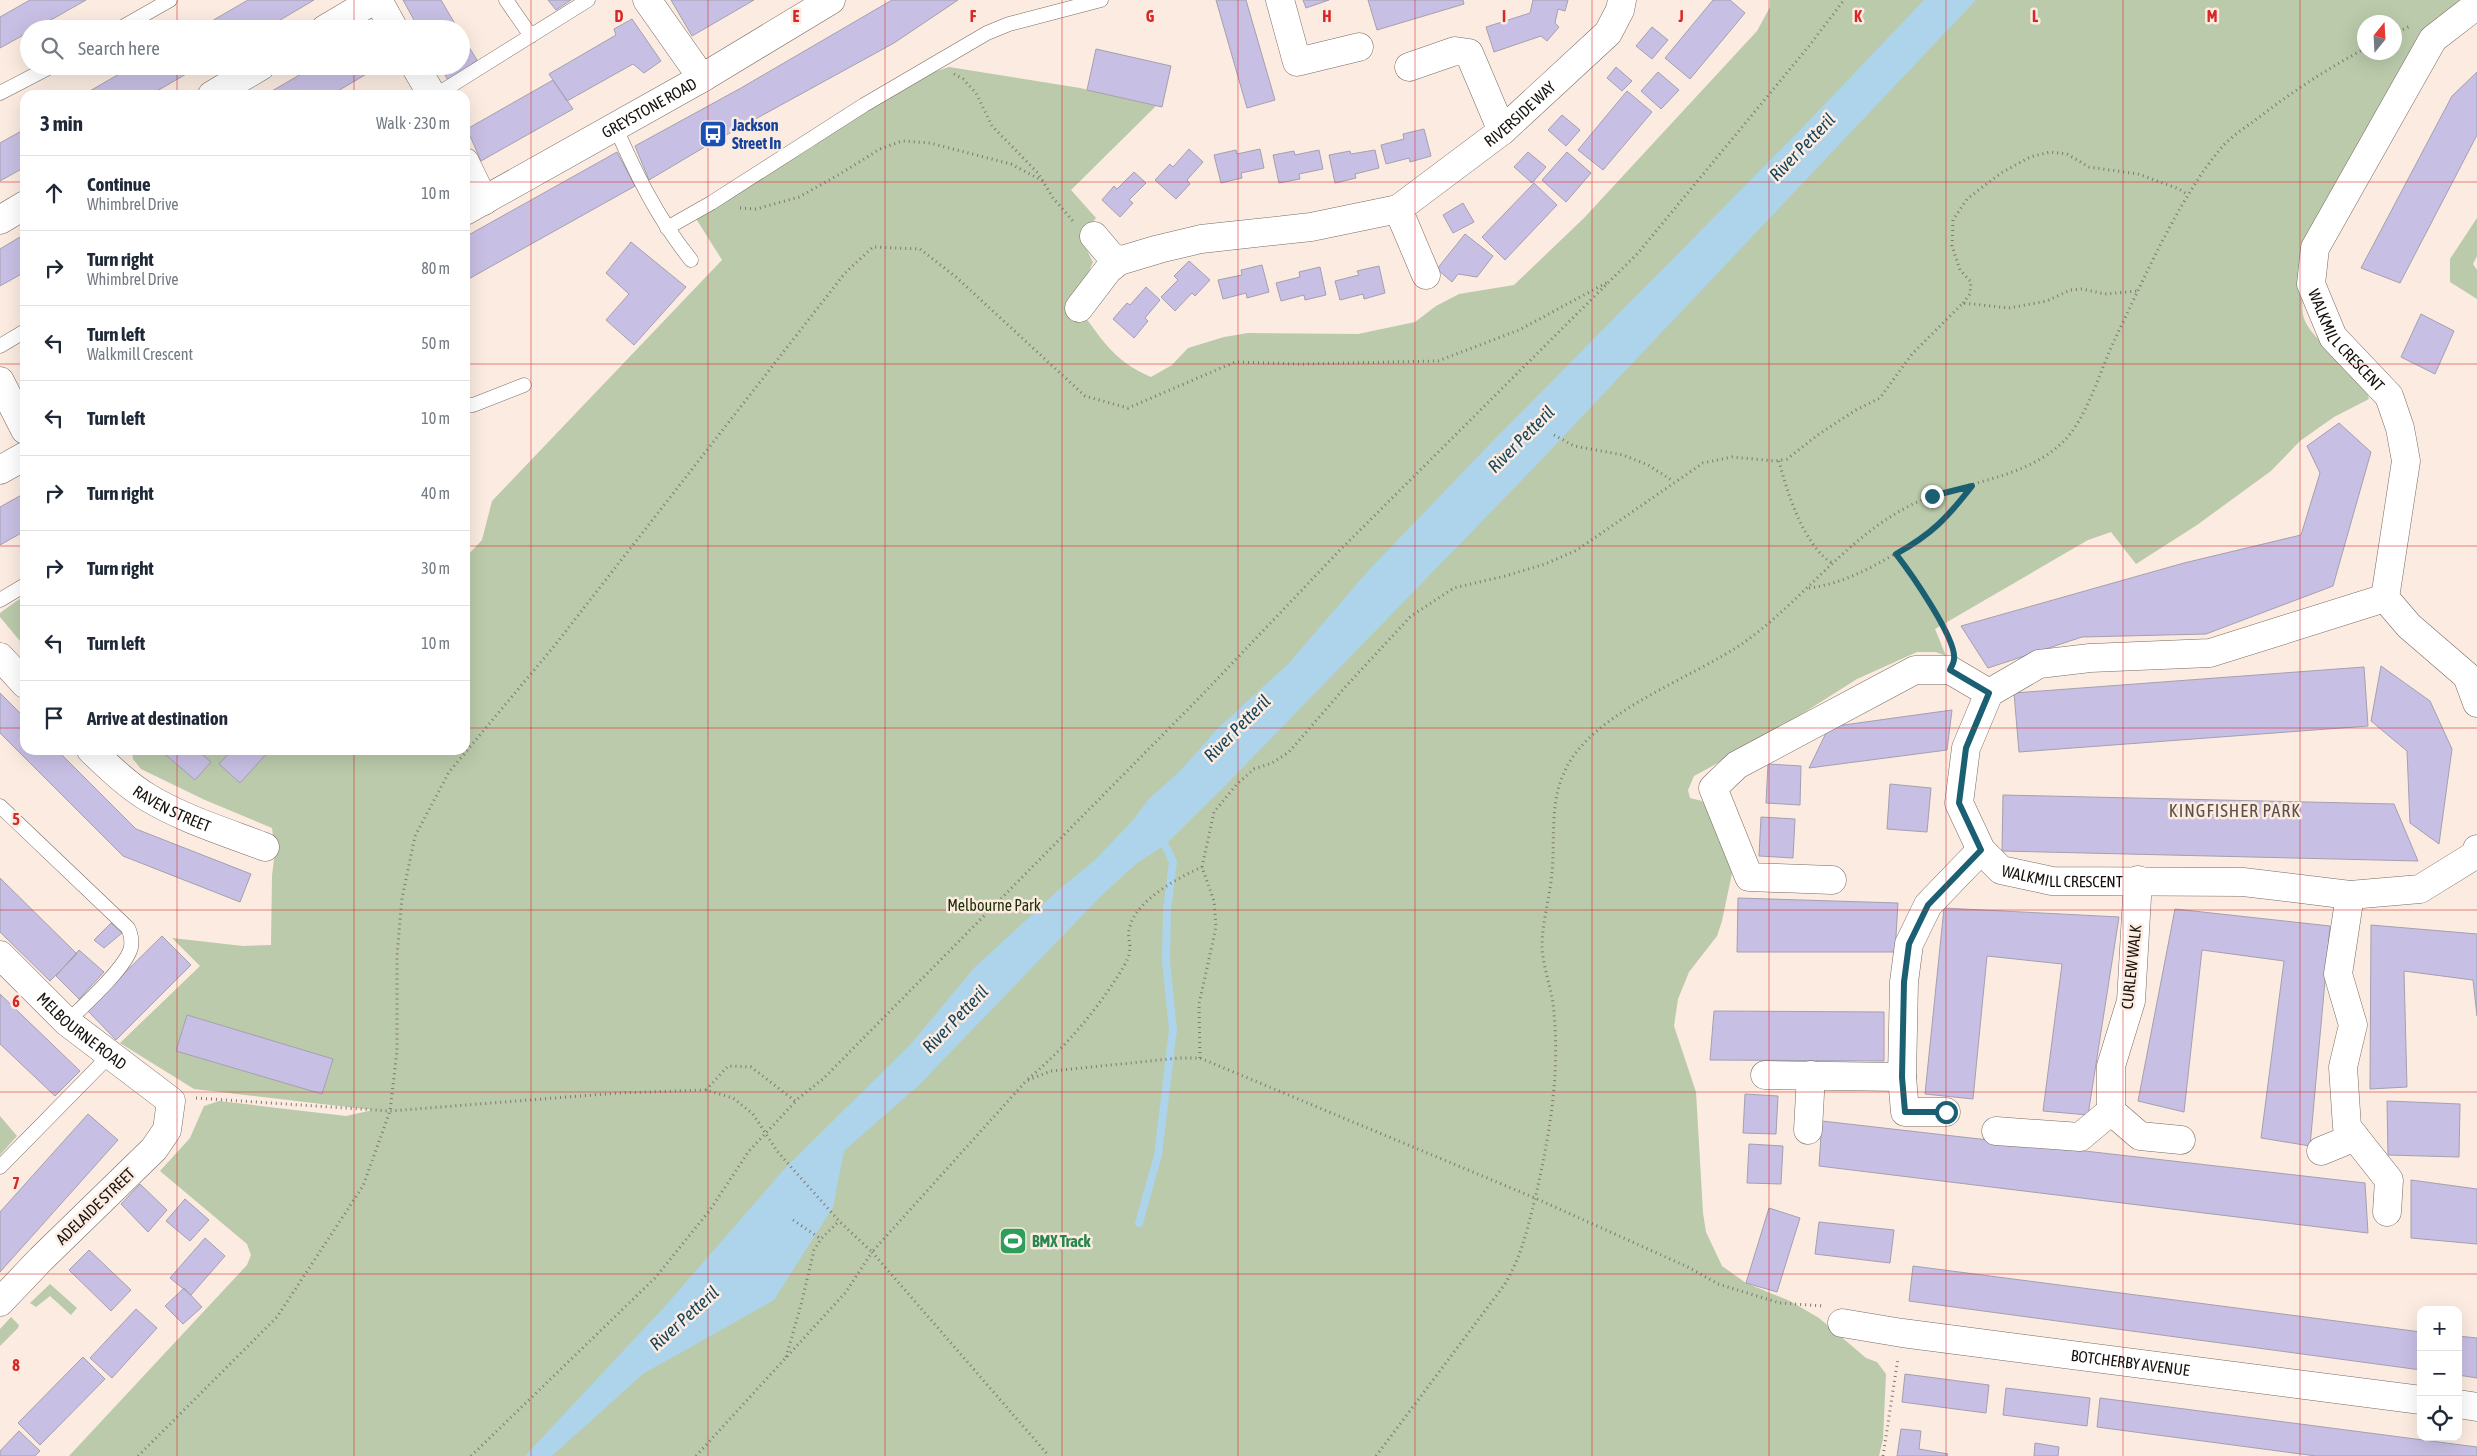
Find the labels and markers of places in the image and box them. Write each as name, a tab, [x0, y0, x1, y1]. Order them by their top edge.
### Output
place label: Jackson Street In	[731, 116, 781, 152]
bus stop icon: Jackson Street In	[698, 119, 728, 149]
sports icon: BMX Track	[998, 1226, 1028, 1256]
place label: BMX Track	[1032, 1232, 1092, 1250]

